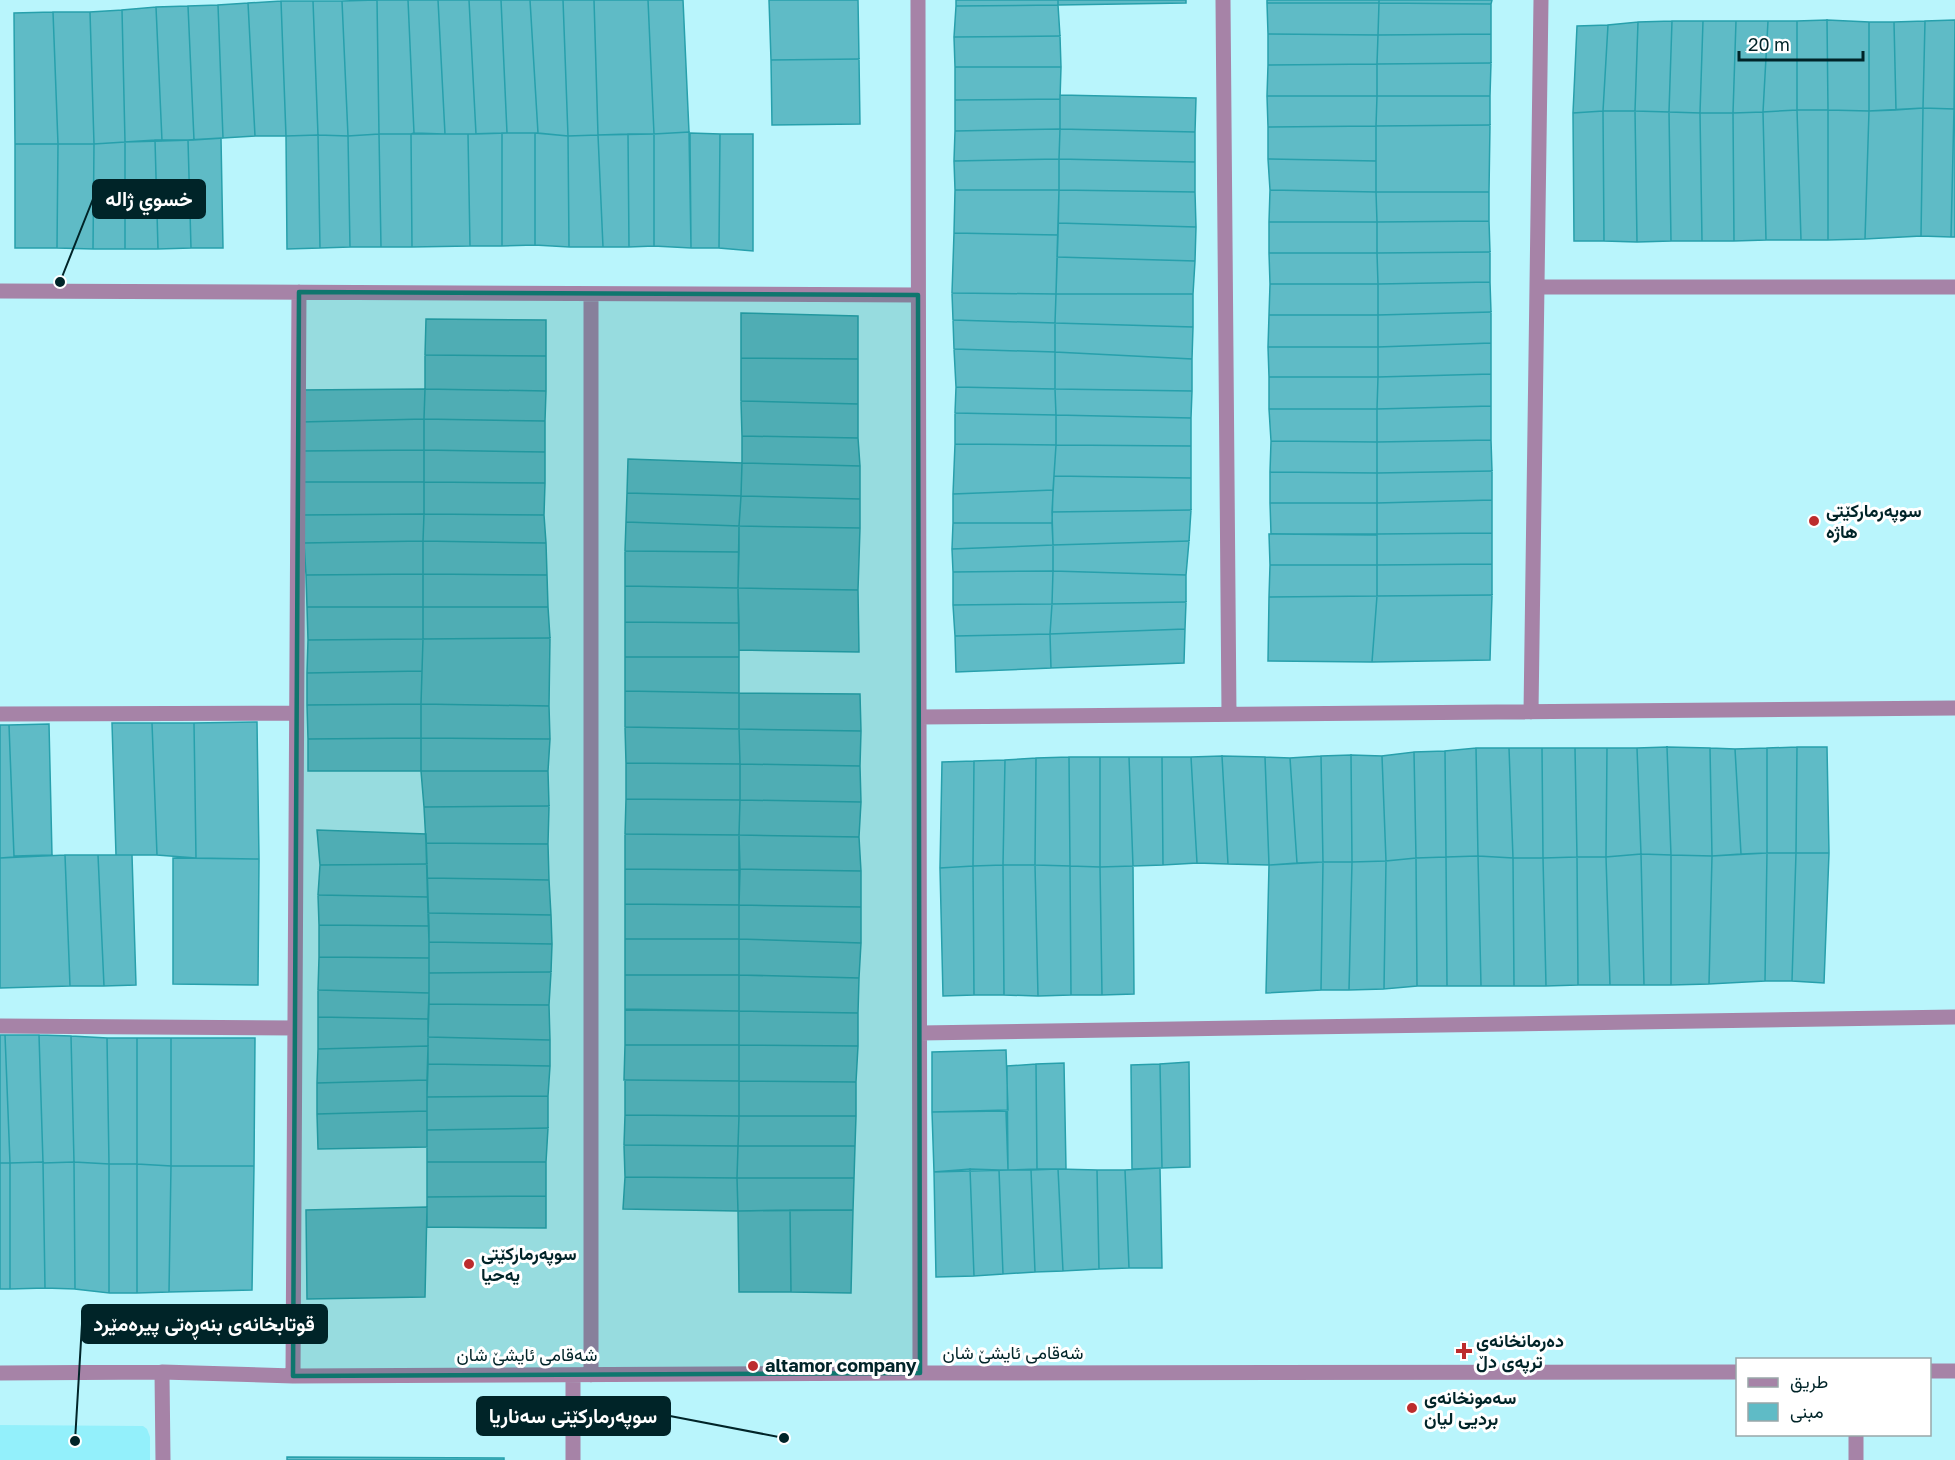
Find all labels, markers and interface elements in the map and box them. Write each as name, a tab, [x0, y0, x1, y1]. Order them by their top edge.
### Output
scale bar	[1739, 24, 1864, 62]
text: 20 m	[1748, 33, 1790, 55]
callout: خسوي ژاله	[93, 180, 205, 218]
text: خسوي ژاله	[105, 186, 193, 216]
place label: سوپەرمارکێتی هاژە	[1826, 499, 1922, 543]
marker: سوپەرمارکێتی هاژە	[1807, 514, 1821, 528]
place label: سوپەرمارکێتی یەحیا	[481, 1242, 577, 1286]
marker: سوپەرمارکێتی یەحیا	[462, 1257, 476, 1271]
callout: قوتابخانەی بنەڕەتی پیرەمێرد	[82, 1305, 327, 1343]
text: قوتابخانەی بنەڕەتی پیرەمێرد	[93, 1311, 315, 1340]
place label: دەرمانخانەی ترپەی دڵ	[1476, 1329, 1564, 1374]
street label: شەقامی ئایشێ شان	[943, 1341, 1083, 1364]
street label: شەقامی ئایشێ شان	[457, 1343, 597, 1366]
marker: دەرمانخانەی ترپەی دڵ	[1457, 1344, 1471, 1358]
place label: altamor company	[765, 1354, 917, 1376]
legend	[1736, 1358, 1931, 1436]
marker: altamor company	[746, 1359, 760, 1373]
text: طريق	[1790, 1370, 1828, 1393]
place label: سەمونخانەی بردیی لیان	[1424, 1386, 1516, 1430]
callout: سوپەرمارکێتی سەناریا	[477, 1397, 670, 1435]
text: مبنى	[1790, 1400, 1824, 1423]
marker: سەمونخانەی بردیی لیان	[1405, 1401, 1419, 1415]
text: سوپەرمارکێتی سەناریا	[489, 1403, 657, 1430]

